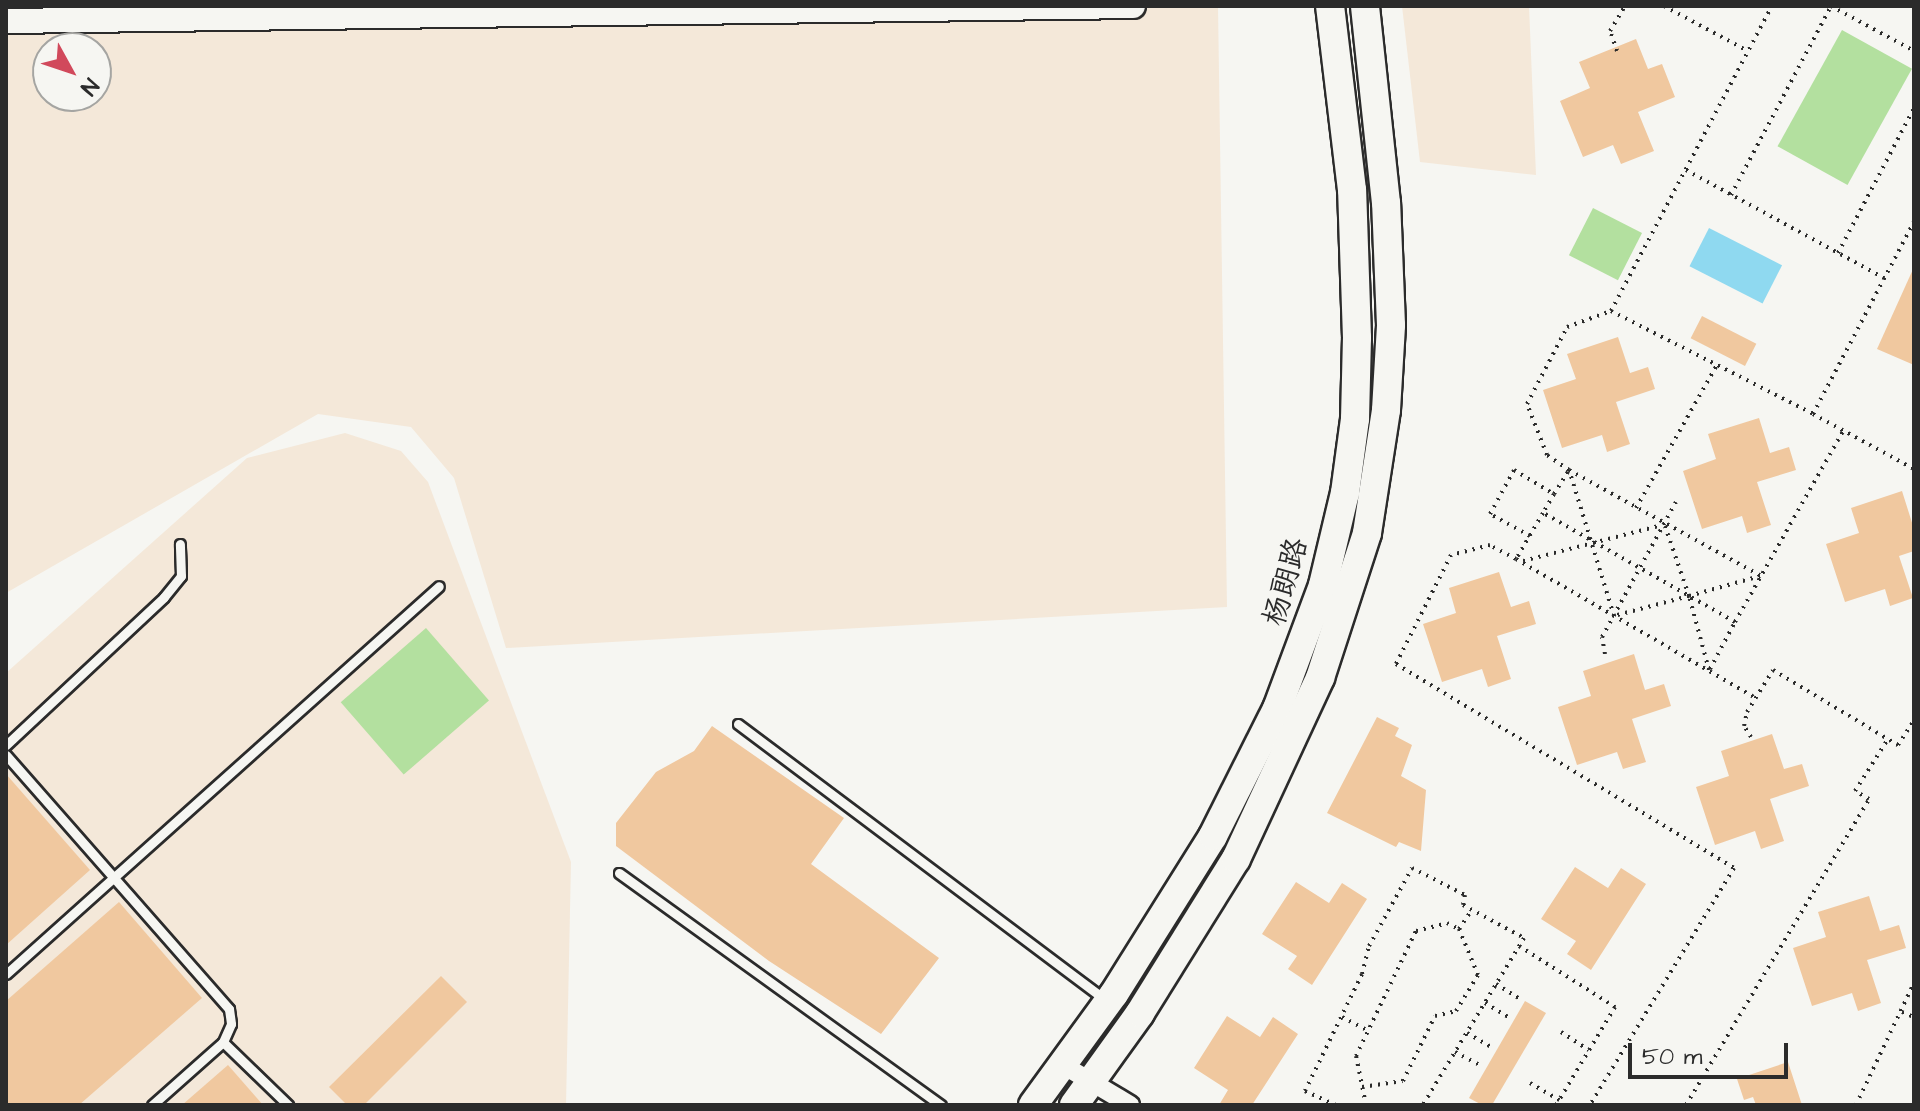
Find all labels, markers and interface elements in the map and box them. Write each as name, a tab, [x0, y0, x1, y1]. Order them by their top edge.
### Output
north arrow	[32, 32, 112, 112]
text: N	[73, 71, 106, 102]
street label: 杨朗路	[1256, 534, 1316, 630]
scale bar	[1632, 1027, 1792, 1077]
text: 50 m	[1642, 1040, 1702, 1074]

